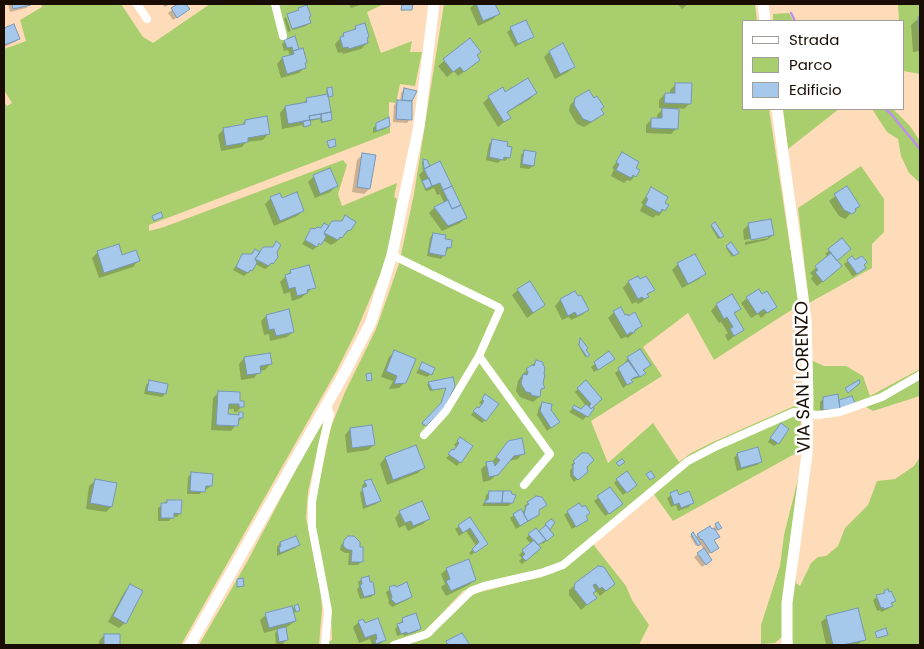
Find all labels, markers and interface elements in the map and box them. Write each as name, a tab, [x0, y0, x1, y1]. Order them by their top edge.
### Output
legend	[742, 20, 904, 110]
text: Strada	[789, 29, 839, 50]
text: Parco	[789, 54, 832, 75]
text: Edificio	[789, 79, 842, 100]
street label: VIA SAN LORENZO	[792, 301, 816, 453]

